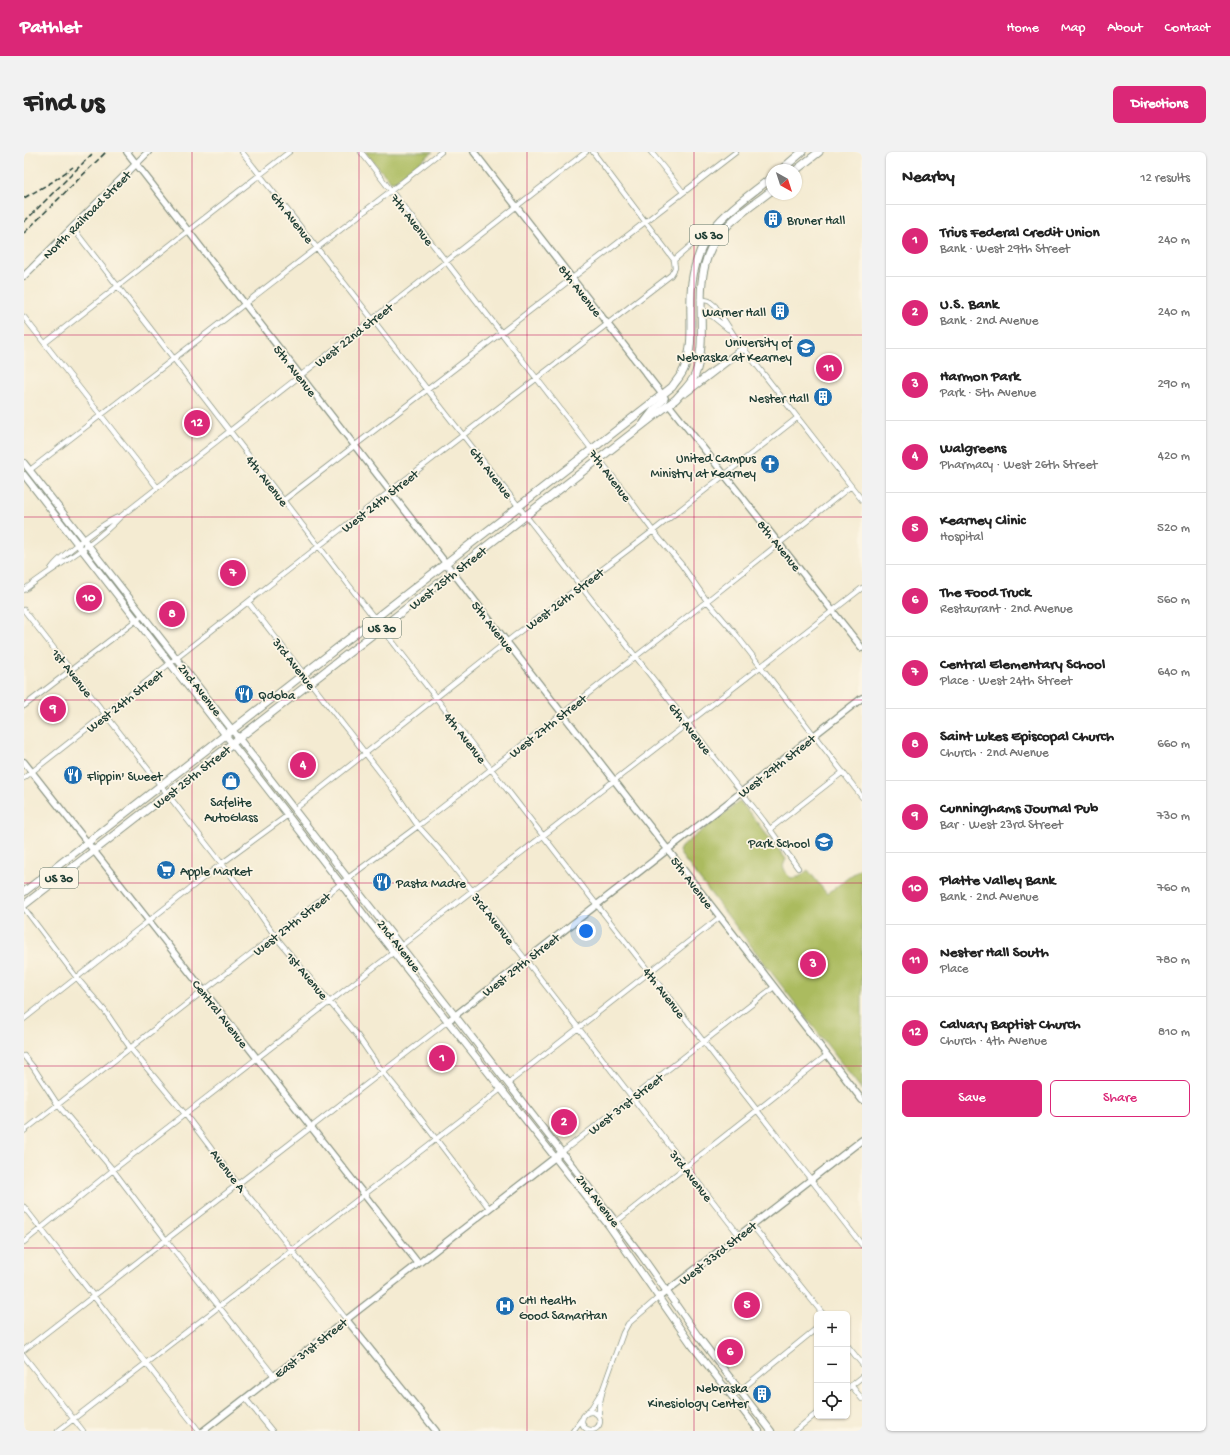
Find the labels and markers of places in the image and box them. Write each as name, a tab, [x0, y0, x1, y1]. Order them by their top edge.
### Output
building icon: Bruner Hall	[762, 208, 784, 230]
place label: Bruner Hall	[786, 214, 845, 229]
building icon: Warner Hall	[769, 300, 791, 322]
place label: Warner Hall	[702, 306, 766, 321]
place label: University of Nebraska at Kearney	[677, 336, 793, 366]
school or university icon: University of Nebraska at Kearney	[795, 337, 817, 359]
pin: 11	[816, 353, 842, 383]
building icon: Nester Hall	[812, 386, 834, 408]
place label: Nester Hall	[749, 392, 809, 407]
pin: 12	[184, 408, 210, 438]
place label: United Campus Ministry at Kearney	[650, 452, 757, 482]
church icon: United Campus Ministry at Kearney	[759, 453, 781, 475]
pin: 7	[220, 558, 246, 588]
pin: 10	[76, 583, 102, 613]
pin: 8	[159, 599, 185, 629]
restaurant icon: Qdoba	[233, 683, 255, 705]
place label: Qdoba	[258, 689, 296, 704]
pin: 9	[40, 694, 66, 724]
pin: 4	[290, 750, 316, 780]
restaurant icon: Flippin' Sweet	[62, 764, 84, 786]
place label: Flippin' Sweet	[86, 770, 164, 785]
shop icon: Safelite AutoGlass	[220, 770, 242, 792]
place label: Safelite AutoGlass	[204, 796, 259, 826]
school or university icon: Park School	[813, 831, 835, 853]
place label: Park School	[747, 837, 810, 852]
supermarket icon: Apple Market	[155, 859, 177, 881]
place label: Apple Market	[180, 865, 253, 880]
restaurant icon: Pasta Madre	[371, 871, 393, 893]
place label: Pasta Madre	[395, 877, 466, 892]
pin: 3	[800, 949, 826, 979]
pin: 1	[429, 1043, 455, 1073]
pin: 2	[551, 1107, 577, 1137]
pin: 5	[734, 1290, 760, 1320]
place label: CHI Health Good Samaritan	[519, 1294, 608, 1324]
hospital icon: CHI Health Good Samaritan	[494, 1295, 516, 1317]
pin: 6	[717, 1337, 743, 1367]
place label: Nebraska Kinesiology Center	[648, 1382, 749, 1412]
building icon: Nebraska Kinesiology Center	[751, 1383, 773, 1405]

